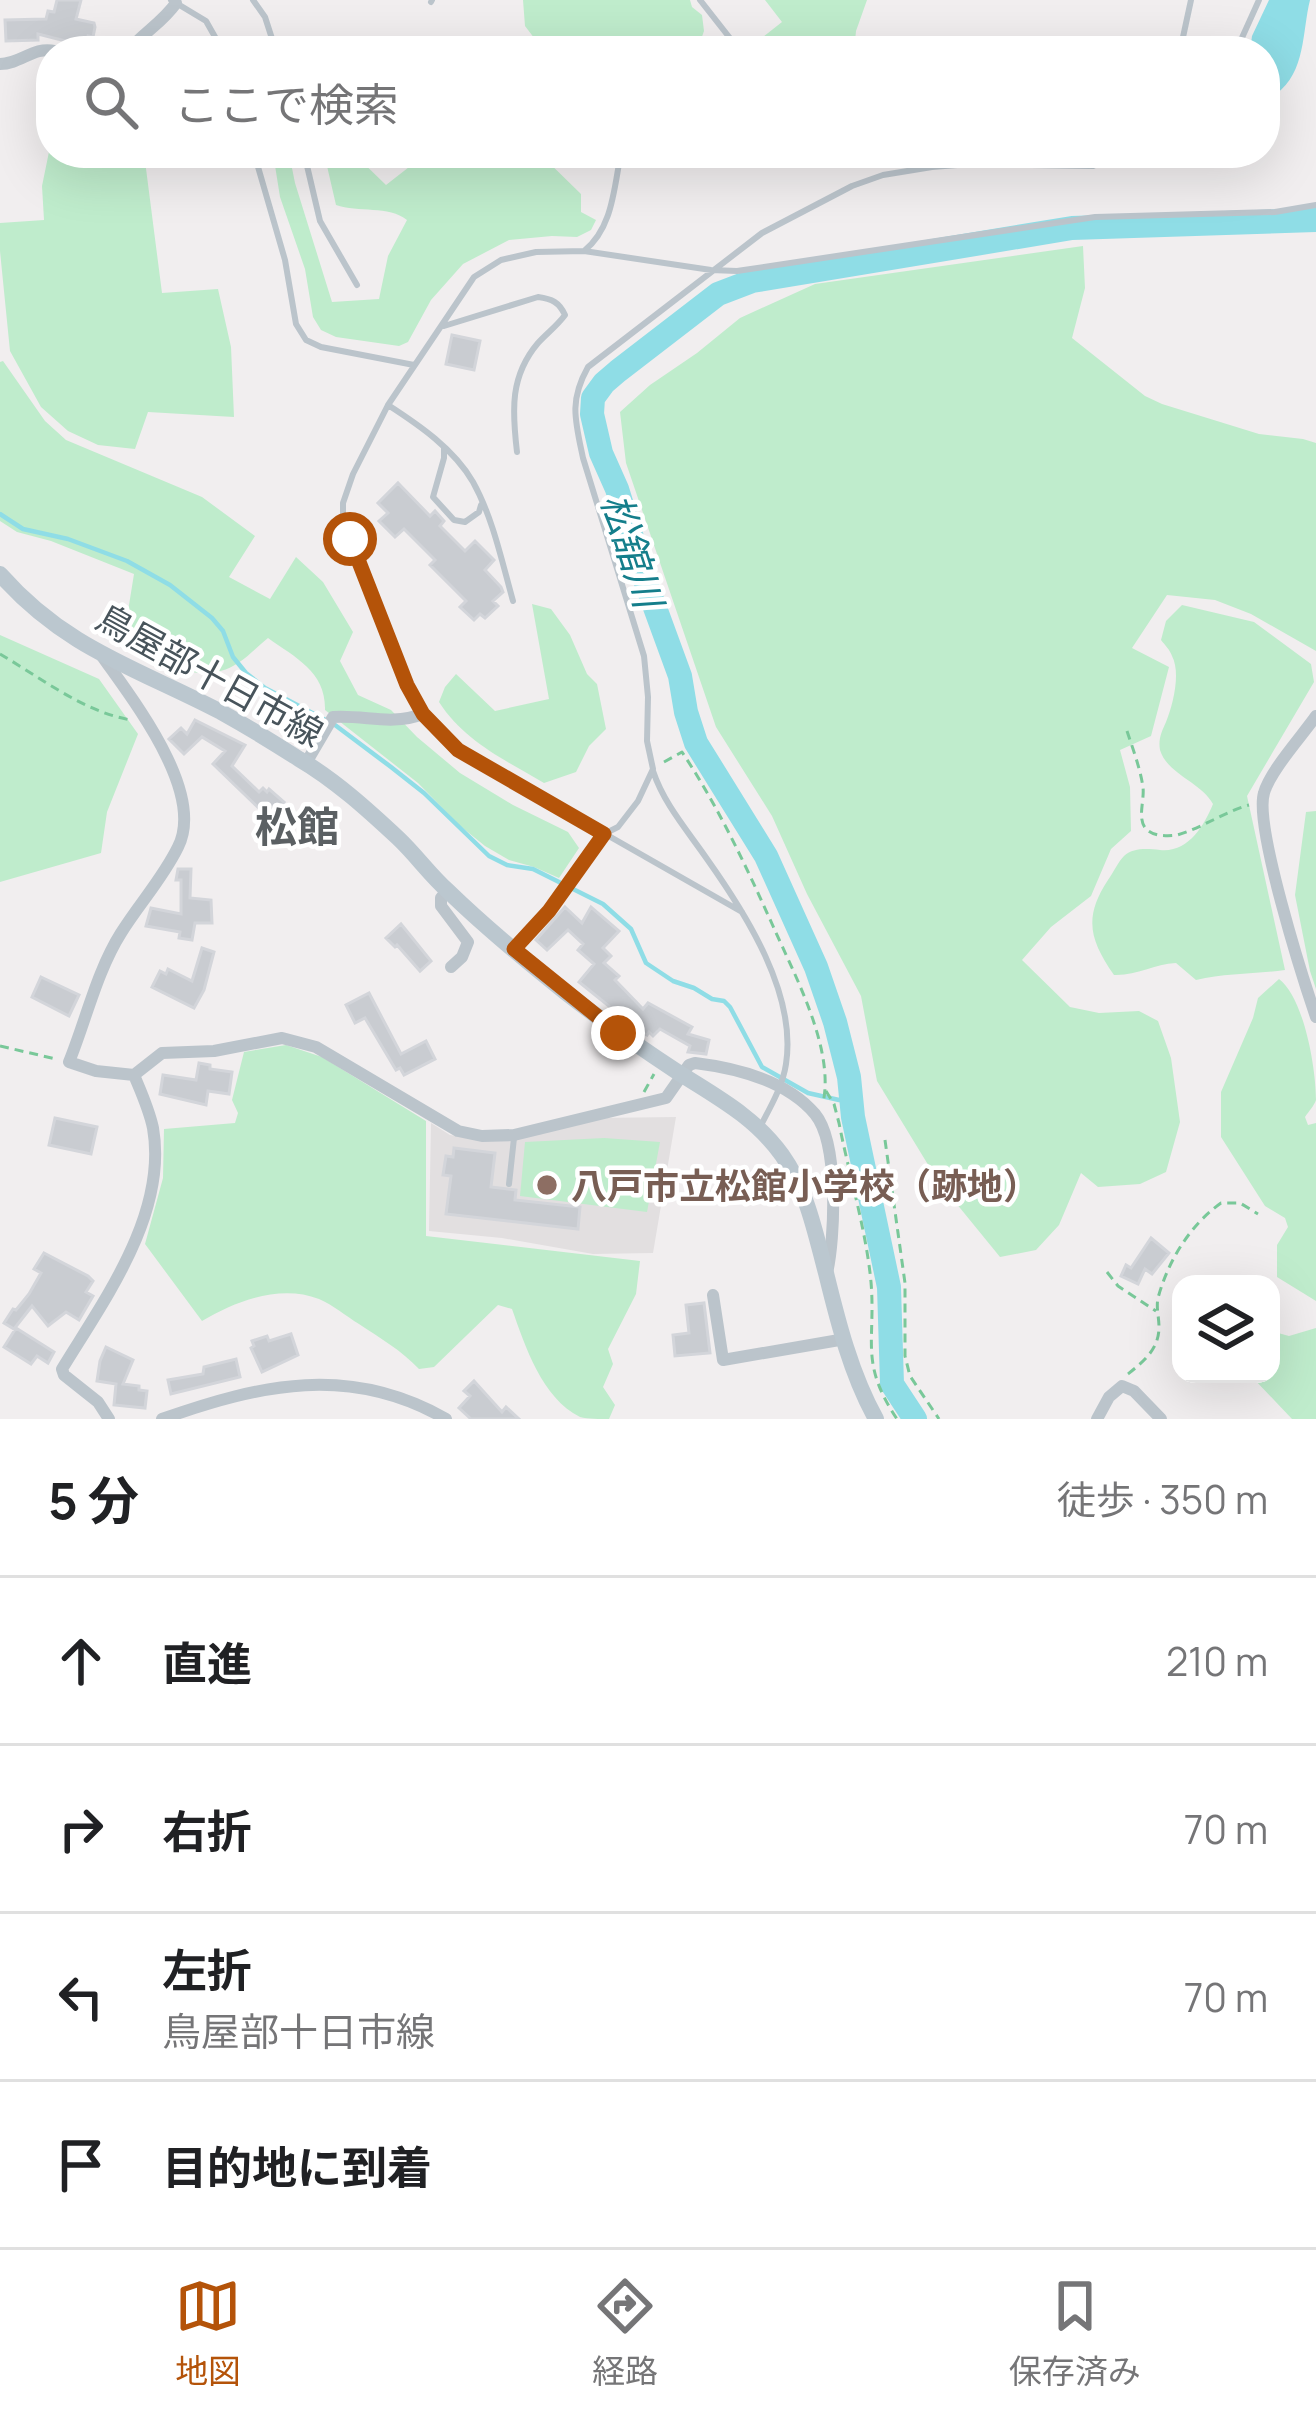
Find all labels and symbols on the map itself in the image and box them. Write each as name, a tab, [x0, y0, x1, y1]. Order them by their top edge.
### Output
water label: 松舘川	[589, 486, 678, 618]
route start	[323, 512, 377, 566]
street label: 鳥屋部十日市線	[88, 592, 332, 758]
district label: 松館	[255, 797, 339, 855]
route end	[591, 1006, 645, 1060]
place label: 八戸市立松館小学校（跡地）	[571, 1161, 1039, 1210]
marker: 八戸市立松館小学校（跡地）	[534, 1172, 560, 1198]

